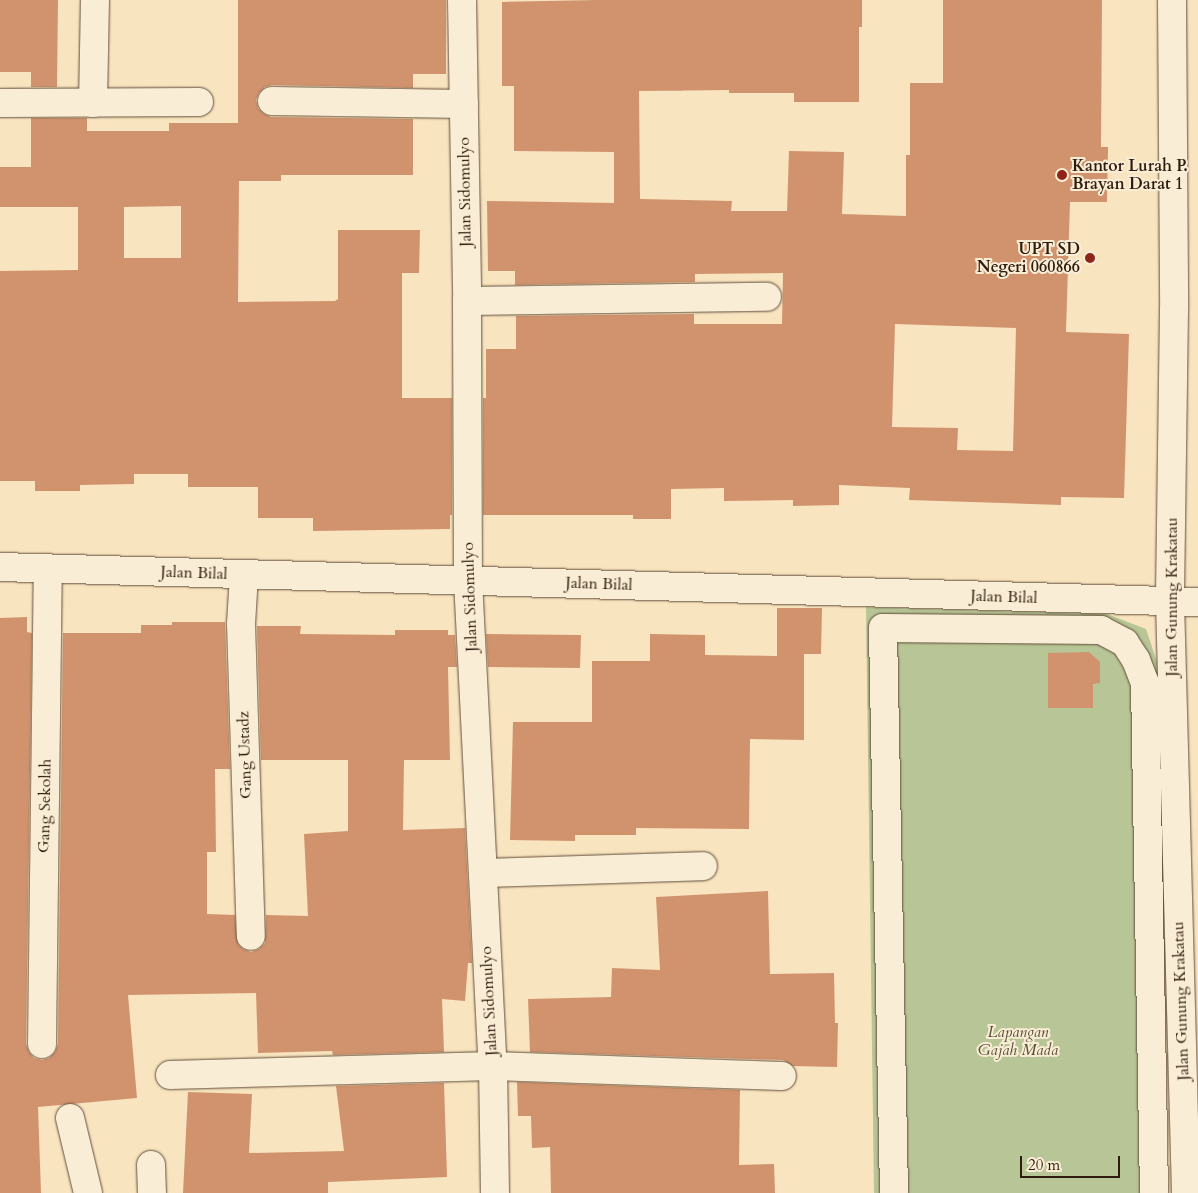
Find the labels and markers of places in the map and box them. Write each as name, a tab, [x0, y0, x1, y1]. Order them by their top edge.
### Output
place label: Kantor Lurah P. Brayan Darat 1	[1072, 156, 1188, 194]
marker: Kantor Lurah P. Brayan Darat 1	[1056, 169, 1068, 181]
place label: UPT SD Negeri 060866	[977, 239, 1080, 277]
marker: UPT SD Negeri 060866	[1084, 252, 1096, 264]

